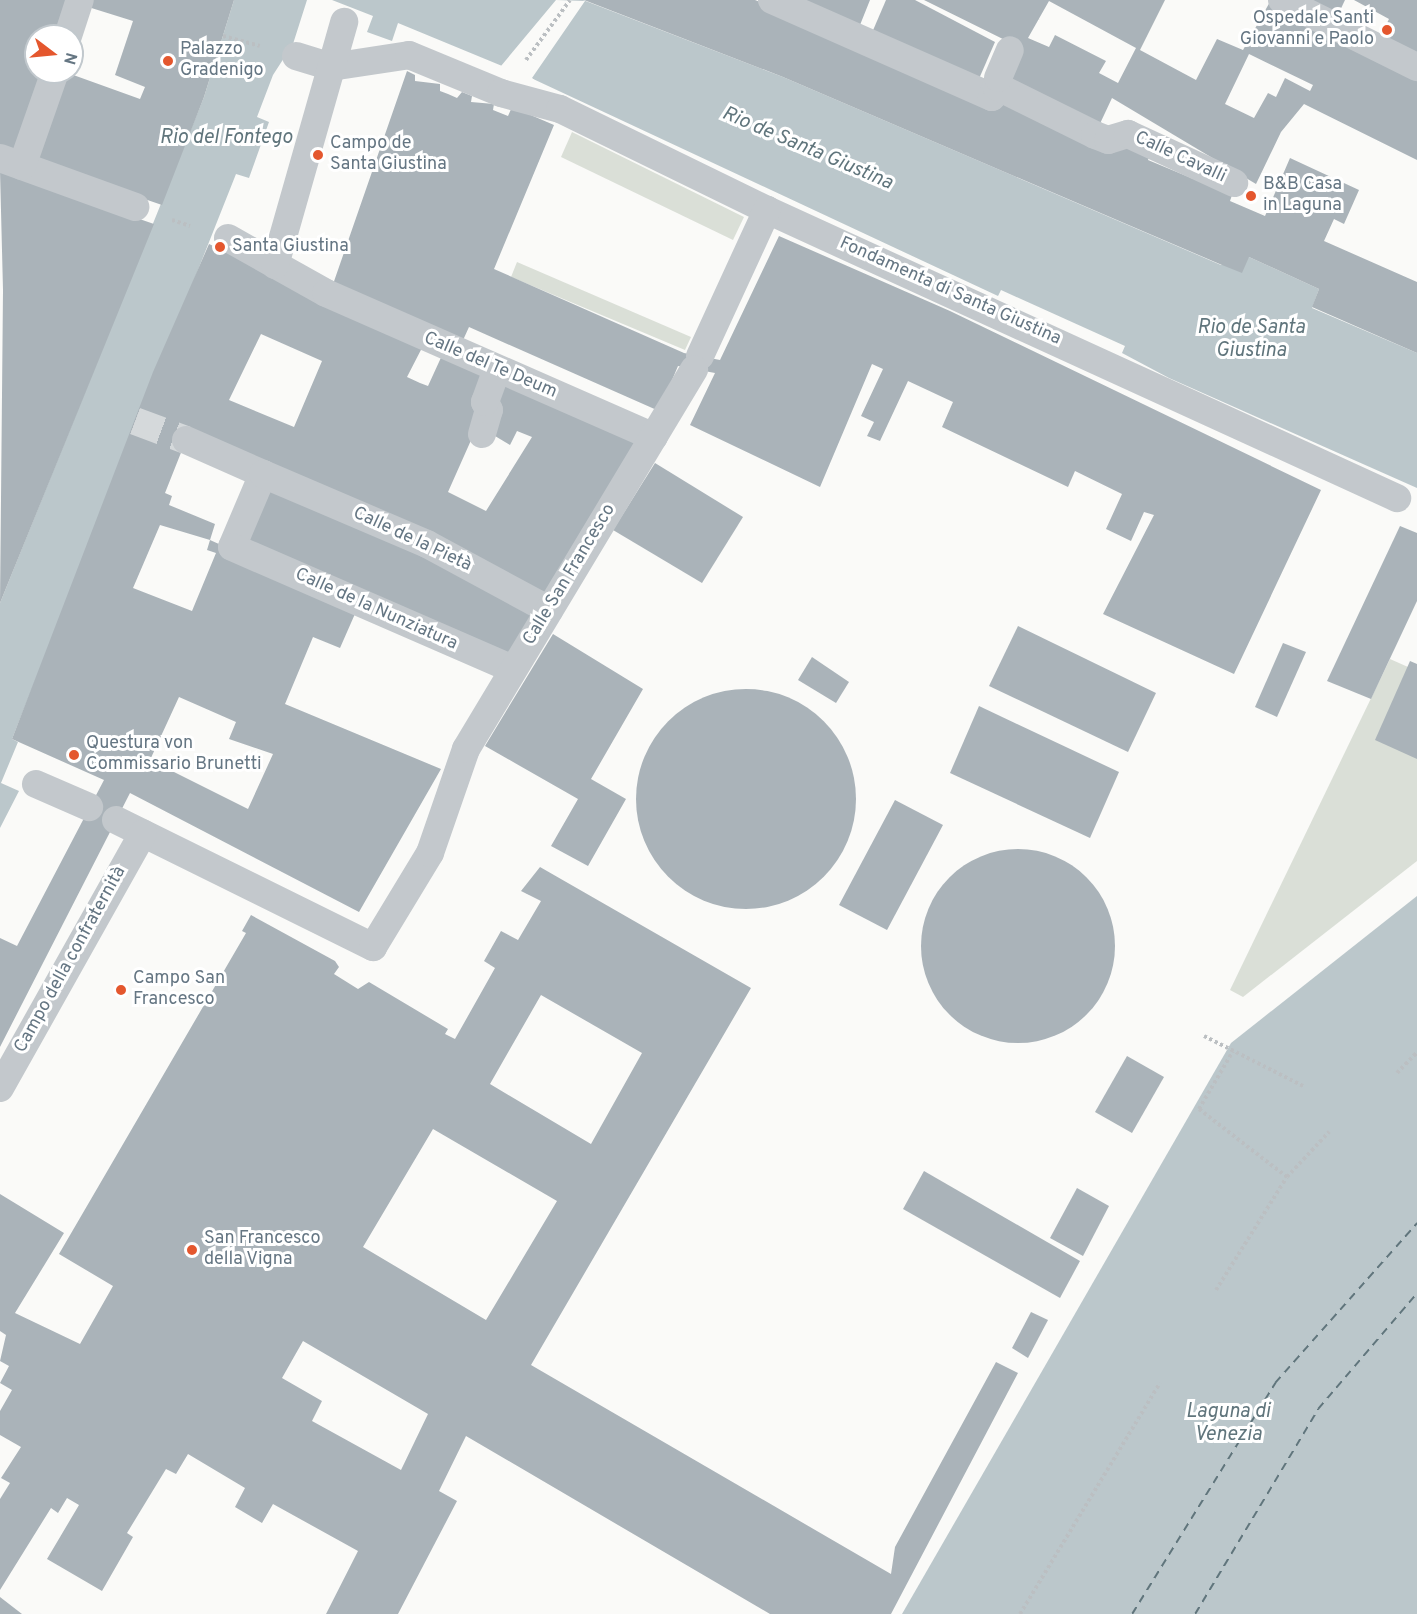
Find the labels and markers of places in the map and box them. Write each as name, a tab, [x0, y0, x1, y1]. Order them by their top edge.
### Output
place label: Ospedale Santi Giovanni e Paolo	[1240, 9, 1374, 52]
marker: Ospedale Santi Giovanni e Paolo	[1378, 21, 1396, 39]
place label: Palazzo Gradenigo	[180, 40, 264, 82]
marker: Palazzo Gradenigo	[161, 54, 175, 68]
place label: Campo de Santa Giustina	[330, 134, 447, 176]
marker: Campo de Santa Giustina	[311, 148, 325, 162]
place label: B&B Casa in Laguna	[1263, 175, 1342, 218]
marker: B&B Casa in Laguna	[1244, 189, 1258, 203]
place label: Santa Giustina	[232, 236, 349, 258]
marker: Santa Giustina	[213, 240, 227, 254]
place label: Questura von Commissario Brunetti	[86, 734, 262, 777]
marker: Questura von Commissario Brunetti	[67, 748, 81, 762]
place label: Campo San Francesco	[133, 969, 225, 1012]
marker: Campo San Francesco	[114, 983, 128, 997]
place label: San Francesco della Vigna	[204, 1229, 320, 1272]
marker: San Francesco della Vigna	[185, 1243, 199, 1257]

